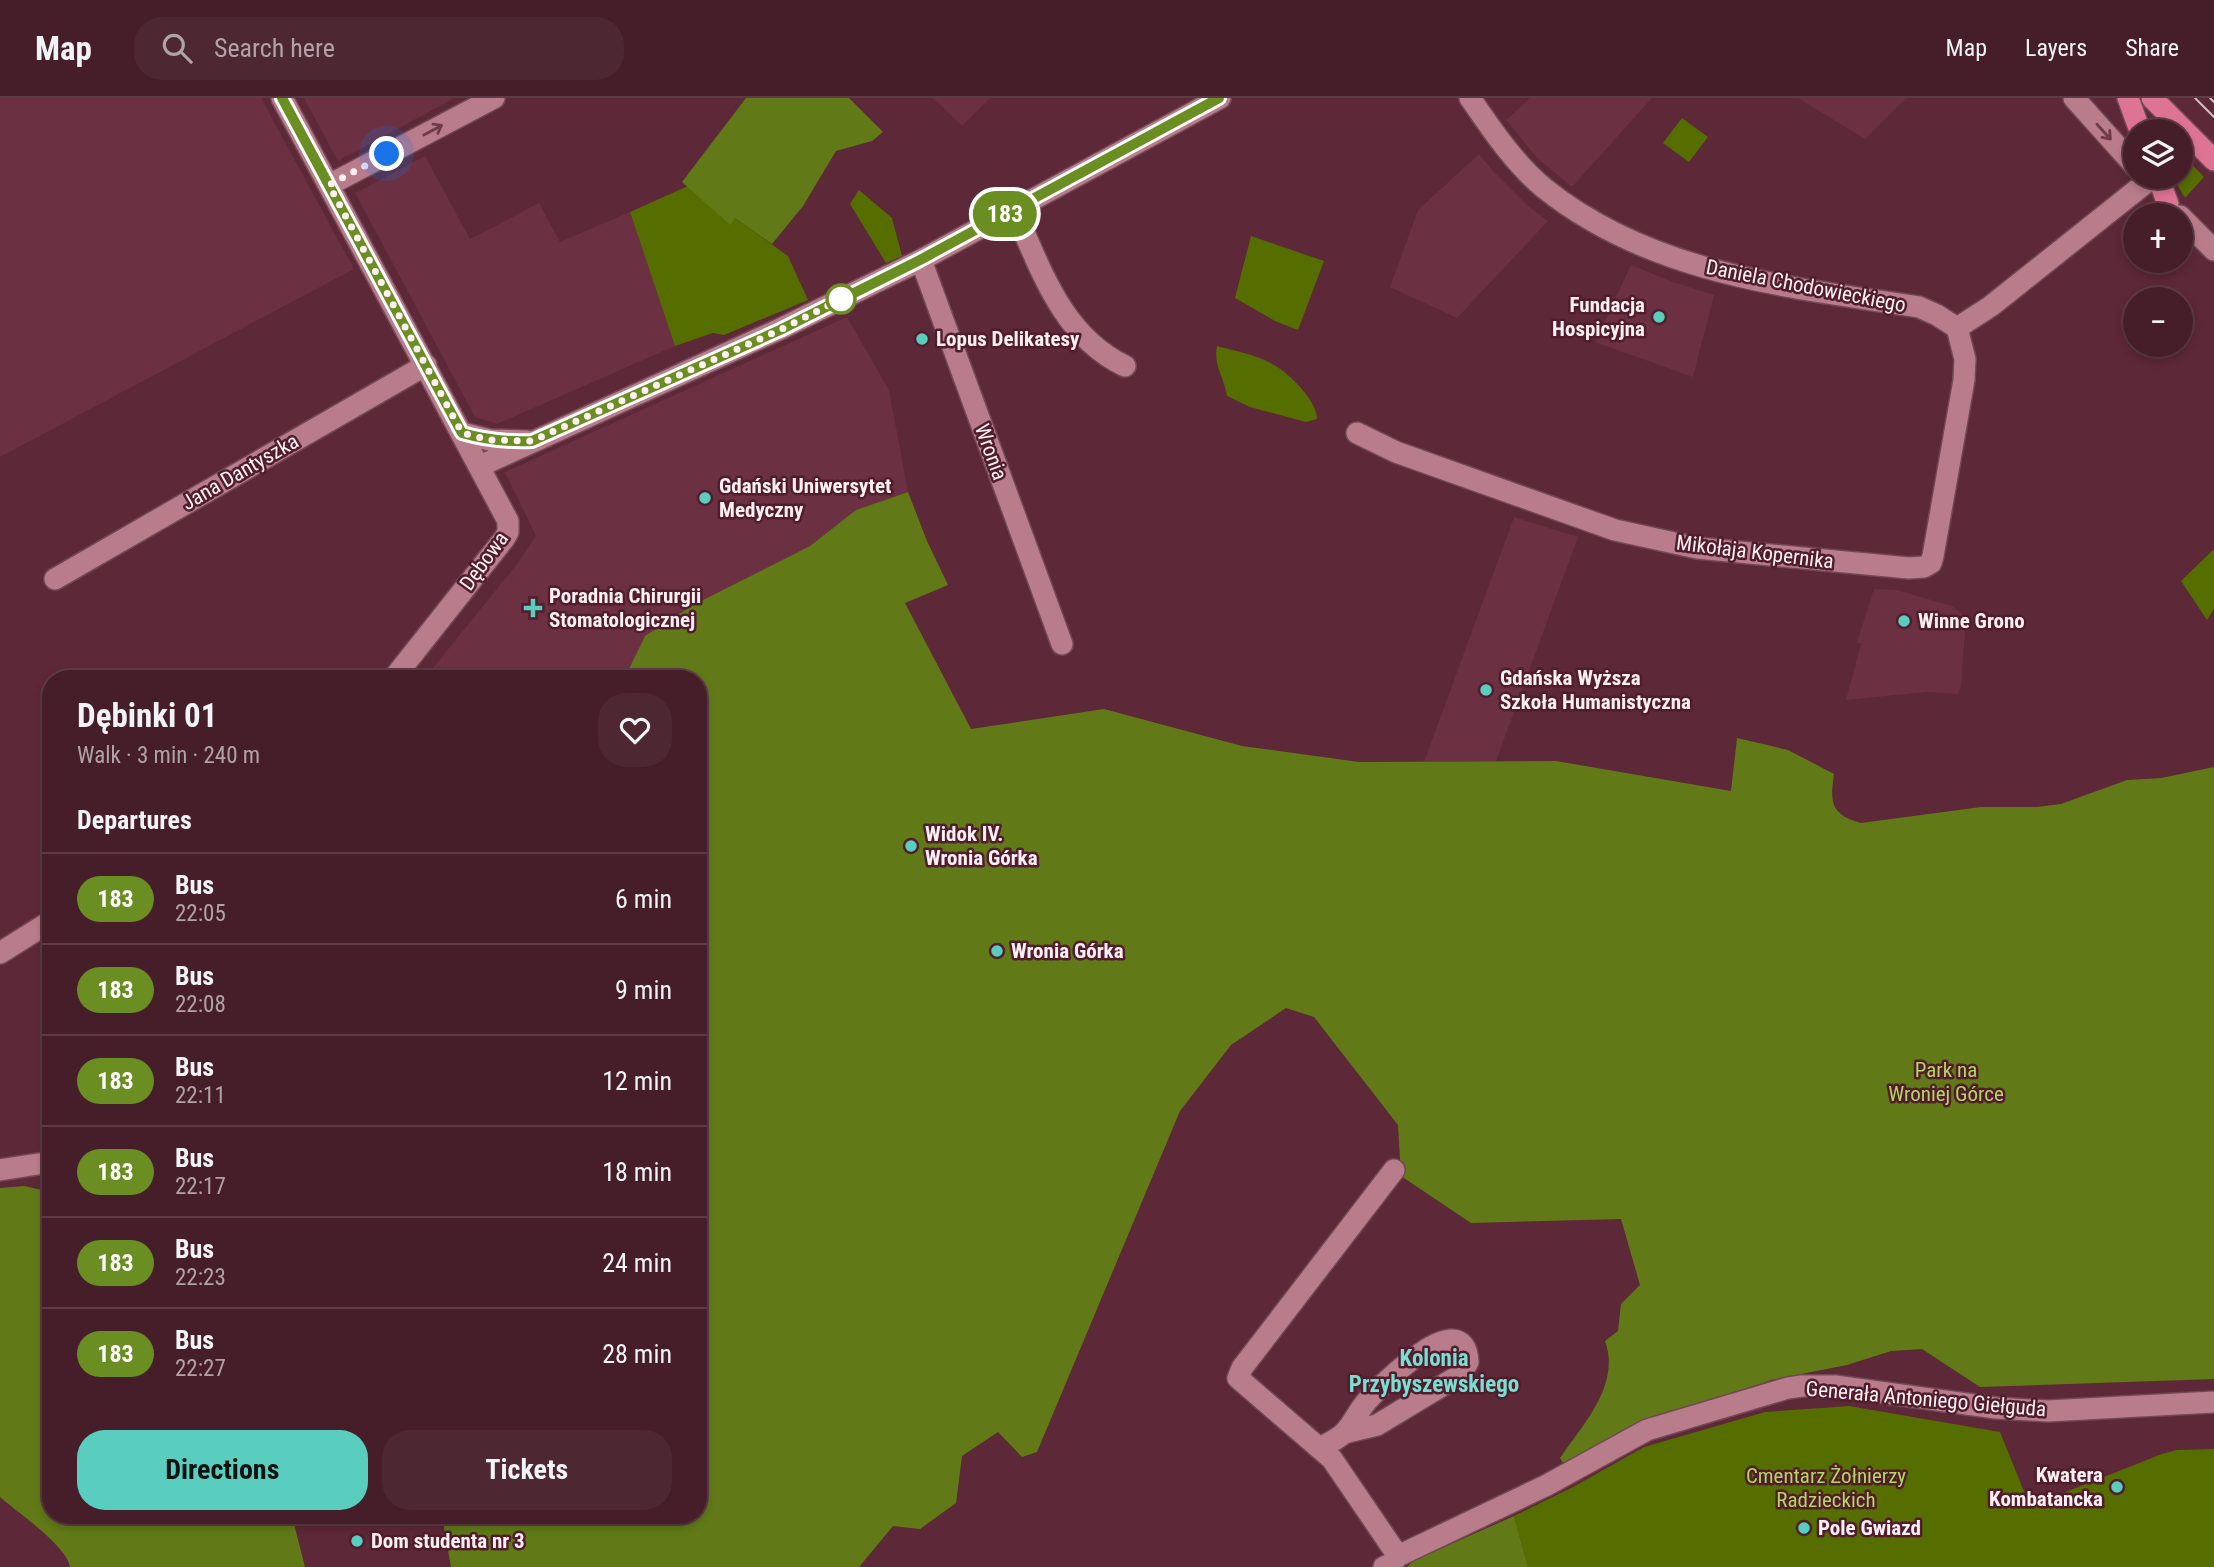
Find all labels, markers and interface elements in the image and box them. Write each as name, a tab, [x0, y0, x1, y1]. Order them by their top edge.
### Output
search box	[134, 17, 624, 80]
text: Map	[35, 29, 92, 68]
icon: search	[158, 29, 196, 67]
text: Search here	[214, 33, 335, 63]
text: Map	[1946, 34, 1987, 62]
text: Layers	[2025, 34, 2087, 62]
text: Share	[2125, 34, 2179, 62]
map controls	[2123, 119, 2193, 357]
button: layers	[2123, 119, 2193, 189]
one-way arrow	[422, 123, 442, 137]
one-way arrow	[2096, 123, 2112, 141]
your location	[369, 136, 404, 171]
line badge: 183	[965, 191, 1045, 237]
text: 183	[987, 200, 1023, 228]
button: +	[2123, 203, 2193, 273]
street label: Daniela Chodowieckiego	[1704, 255, 1908, 317]
unlabelled marker	[826, 284, 856, 314]
button: −	[2123, 287, 2193, 357]
place label: Fundacja Hospicyjna	[1552, 293, 1645, 341]
marker: Fundacja Hospicyjna	[1651, 309, 1667, 325]
place label: Lopus Delikatesy	[936, 327, 1080, 351]
marker: Lopus Delikatesy	[914, 331, 930, 347]
street label: Wronia	[970, 421, 1012, 483]
street label: Jana Dantyszka	[177, 429, 303, 515]
place label: Gdański Uniwersytet Medyczny	[719, 474, 891, 522]
marker: Gdański Uniwersytet Medyczny	[697, 490, 713, 506]
street label: Dębowa	[455, 527, 513, 595]
street label: Mikołaja Kopernika	[1675, 530, 1835, 574]
place label: Poradnia Chirurgii Stomatologicznej	[549, 584, 701, 632]
marker: Poradnia Chirurgii Stomatologicznej	[523, 598, 543, 618]
place label: Winne Grono	[1918, 609, 2025, 633]
marker: Winne Grono	[1896, 613, 1912, 629]
place label: Gdańska Wyższa Szkoła Humanistyczna	[1500, 666, 1691, 714]
marker: Gdańska Wyższa Szkoła Humanistyczna	[1478, 682, 1494, 698]
button: heart	[598, 693, 672, 767]
text: Dębinki 01	[77, 696, 217, 735]
text: Walk · 3 min · 240 m	[77, 742, 260, 769]
text: Departures	[77, 805, 192, 835]
place label: Widok IV. Wronia Górka	[925, 822, 1038, 870]
marker: Widok IV. Wronia Górka	[903, 838, 919, 854]
text: Bus	[175, 870, 214, 900]
text: 6 min	[615, 884, 672, 914]
text: 183	[97, 885, 134, 913]
text: 22:05	[175, 900, 226, 927]
place label: Wronia Górka	[1011, 939, 1124, 963]
marker: Wronia Górka	[989, 943, 1005, 959]
text: Bus	[175, 961, 214, 991]
text: 9 min	[615, 975, 672, 1005]
text: 183	[97, 976, 134, 1004]
text: 22:08	[175, 991, 226, 1018]
text: Bus	[175, 1052, 214, 1082]
park label: Park na Wroniej Górce	[1888, 1058, 2004, 1106]
text: 12 min	[602, 1066, 672, 1096]
text: 183	[97, 1067, 134, 1095]
text: 22:11	[175, 1082, 226, 1109]
text: Bus	[175, 1143, 214, 1173]
text: 18 min	[602, 1157, 672, 1187]
text: 183	[97, 1158, 134, 1186]
text: 22:17	[175, 1173, 226, 1200]
text: Bus	[175, 1234, 214, 1264]
text: 24 min	[602, 1248, 672, 1278]
text: 183	[97, 1249, 134, 1277]
text: 22:23	[175, 1264, 226, 1291]
text: Bus	[175, 1325, 214, 1355]
text: 28 min	[602, 1339, 672, 1369]
text: 183	[97, 1340, 134, 1368]
district label: Kolonia Przybyszewskiego	[1349, 1345, 1519, 1398]
text: 22:27	[175, 1355, 226, 1382]
street label: Generała Antoniego Giełguda	[1805, 1377, 2047, 1421]
button: Directions	[77, 1430, 368, 1510]
button: Tickets	[382, 1430, 672, 1510]
place label: Kwatera Kombatancka	[1989, 1463, 2103, 1511]
park label: Cmentarz Żołnierzy Radzieckich	[1746, 1464, 1906, 1512]
marker: Kwatera Kombatancka	[2109, 1479, 2125, 1495]
place label: Pole Gwiazd	[1818, 1516, 1921, 1540]
marker: Pole Gwiazd	[1796, 1520, 1812, 1536]
place label: Dom studenta nr 3	[371, 1529, 525, 1553]
marker: Dom studenta nr 3	[349, 1533, 365, 1549]

